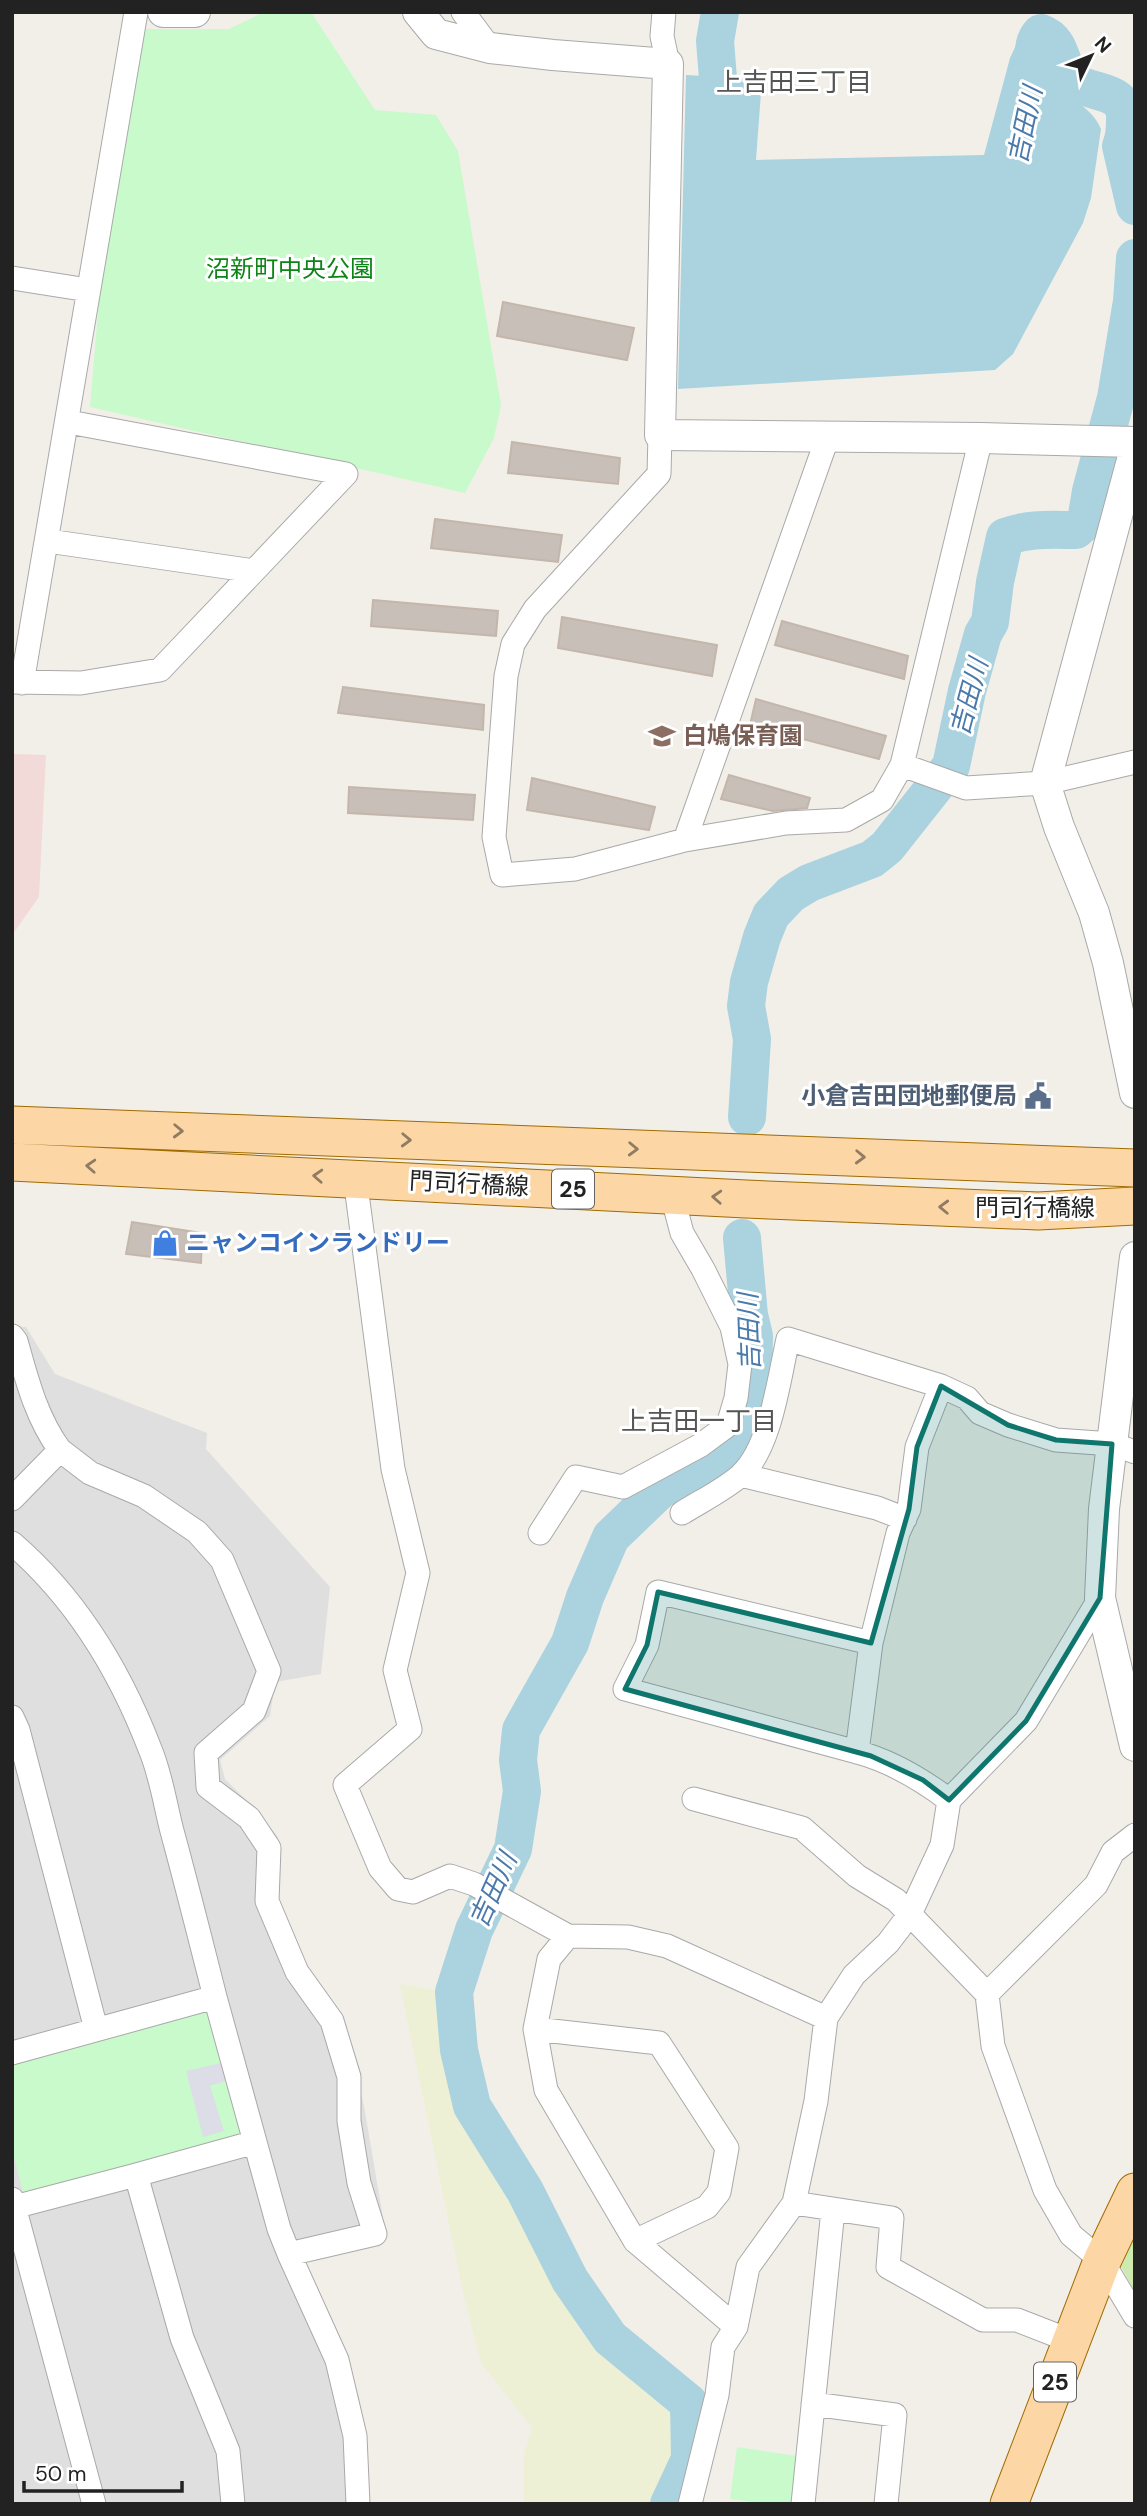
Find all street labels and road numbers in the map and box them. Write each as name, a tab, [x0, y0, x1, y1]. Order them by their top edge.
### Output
street label: 門司行橋線	[408, 1165, 530, 1202]
road number: 25	[552, 1170, 594, 1208]
street label: 門司行橋線	[975, 1192, 1095, 1223]
road number: 25	[1034, 2362, 1076, 2402]

